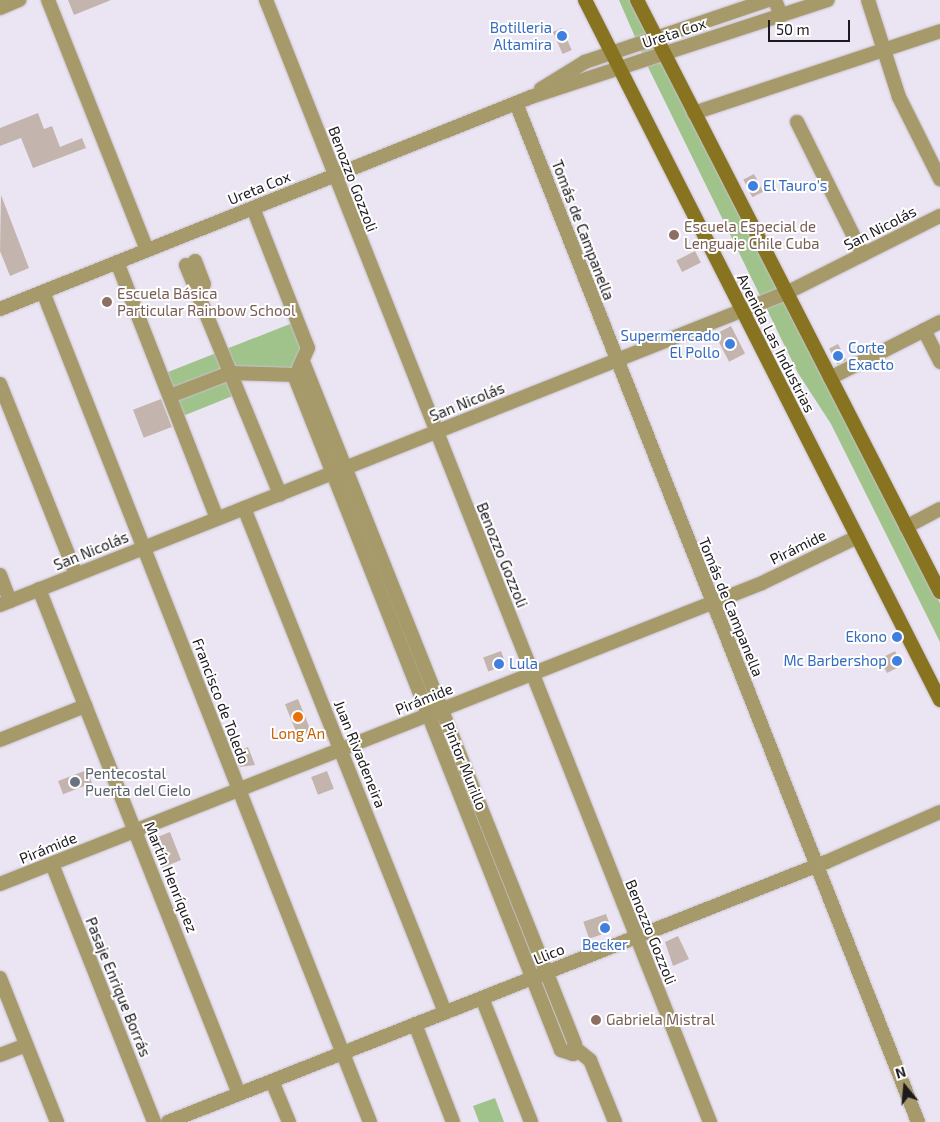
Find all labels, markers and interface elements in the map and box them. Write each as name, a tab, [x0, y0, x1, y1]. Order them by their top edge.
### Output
scale bar	[770, 10, 852, 42]
street label: Ureta Cox	[640, 14, 708, 52]
place label: Botilleria Altamira	[490, 18, 552, 53]
text: 50 m	[776, 20, 810, 38]
marker: Botilleria Altamira	[556, 30, 568, 42]
street label: Benozzo Gozzoli	[325, 124, 381, 234]
street label: Tomás de Campanella	[548, 157, 618, 303]
street label: Ureta Cox	[225, 167, 293, 209]
place label: El Tauro's	[763, 177, 828, 195]
marker: El Tauro's	[747, 180, 759, 192]
street label: San Nicolás	[841, 202, 919, 254]
place label: Escuela Especial de Lenguaje Chile Cuba	[684, 217, 819, 252]
marker: Escuela Especial de Lenguaje Chile Cuba	[668, 229, 680, 241]
street label: Avenida Las Industrias	[733, 271, 819, 415]
place label: Escuela Básica Particular Rainbow School	[117, 284, 296, 319]
marker: Escuela Básica Particular Rainbow School	[101, 296, 113, 308]
place label: Supermercado El Pollo	[621, 326, 720, 361]
marker: Supermercado El Pollo	[724, 338, 736, 350]
place label: Corte Exacto	[848, 338, 894, 373]
marker: Corte Exacto	[832, 350, 844, 362]
street label: San Nicolás	[427, 379, 507, 425]
street label: Benozzo Gozzoli	[473, 500, 531, 610]
street label: Pirámide	[767, 526, 829, 568]
street label: San Nicolás	[51, 528, 131, 574]
street label: Tomás de Campanella	[695, 535, 767, 679]
place label: Ekono	[845, 628, 887, 646]
marker: Ekono	[891, 631, 903, 643]
street label: Francisco de Toledo	[189, 635, 253, 767]
place label: Mc Barbershop	[783, 652, 887, 670]
place label: Lula	[509, 655, 538, 673]
marker: Mc Barbershop	[891, 655, 903, 667]
marker: Lula	[493, 658, 505, 670]
street label: Pirámide	[393, 679, 455, 719]
street label: Juan Rivadeneira	[330, 698, 390, 810]
marker: Long An	[292, 711, 304, 723]
street label: Pintor Murillo	[439, 719, 491, 813]
place label: Long An	[271, 725, 325, 743]
place label: Pentecostal Puerta del Cielo	[85, 764, 192, 799]
marker: Pentecostal Puerta del Cielo	[69, 776, 81, 788]
street label: Martín Henríquez	[141, 819, 201, 935]
street label: Pirámide	[17, 828, 79, 868]
street label: Benozzo Gozzoli	[622, 877, 680, 987]
street label: Pasaje Enrique Borrás	[82, 915, 154, 1059]
marker: Becker	[599, 922, 611, 934]
place label: Becker	[582, 936, 628, 954]
street label: Llico	[531, 940, 567, 968]
place label: Gabriela Mistral	[606, 1011, 715, 1029]
marker: Gabriela Mistral	[590, 1014, 602, 1026]
north arrow	[880, 1062, 930, 1112]
text: N	[893, 1063, 908, 1082]

